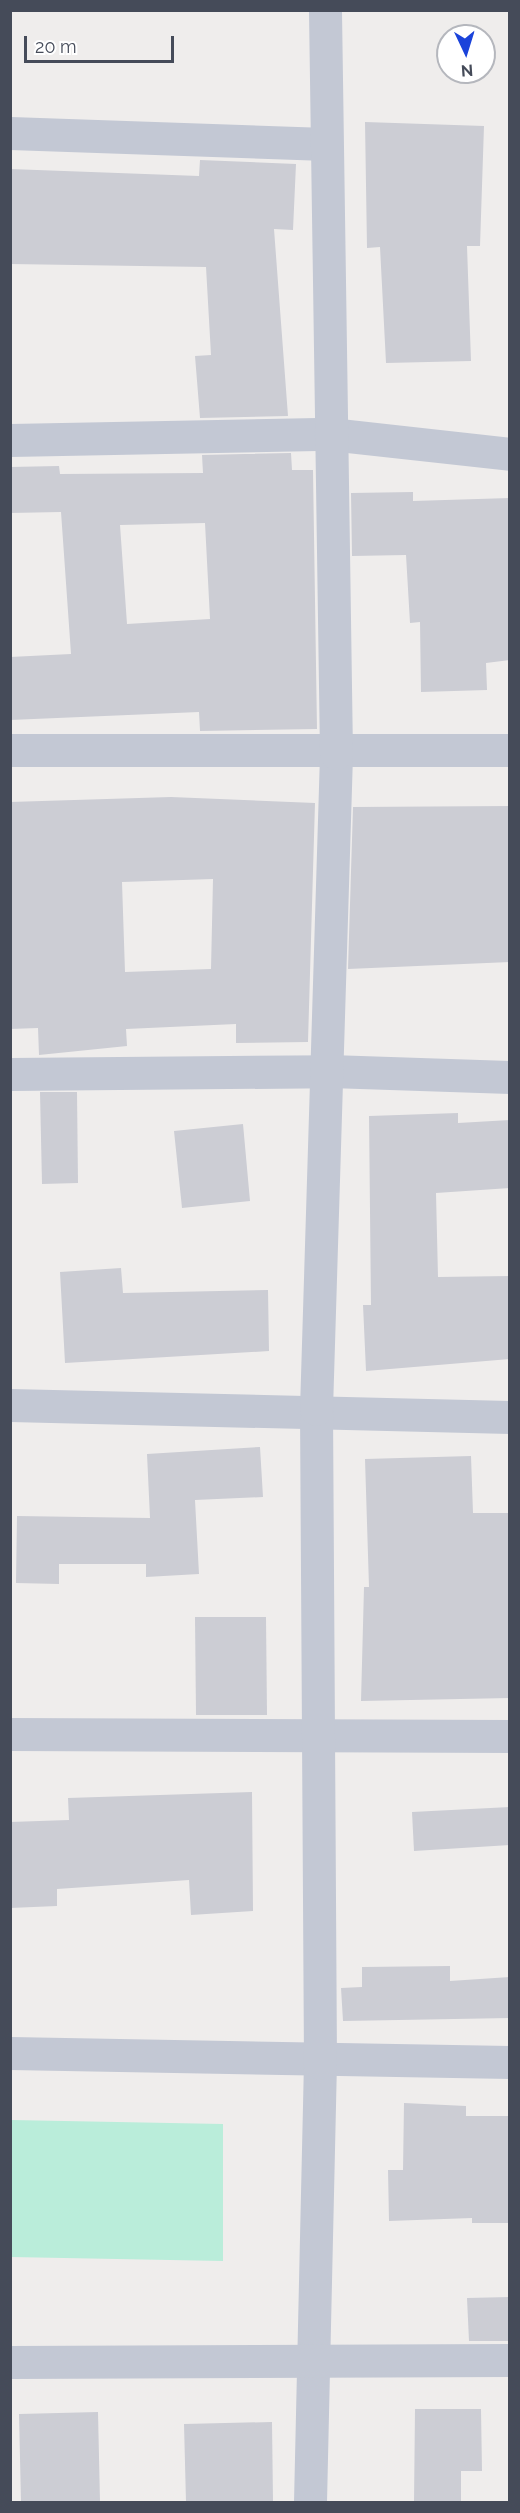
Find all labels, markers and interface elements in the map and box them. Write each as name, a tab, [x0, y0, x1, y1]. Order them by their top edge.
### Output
scale bar	[27, 24, 177, 62]
north arrow	[436, 24, 496, 84]
text: 20 m	[35, 36, 77, 57]
text: N	[460, 61, 474, 80]

